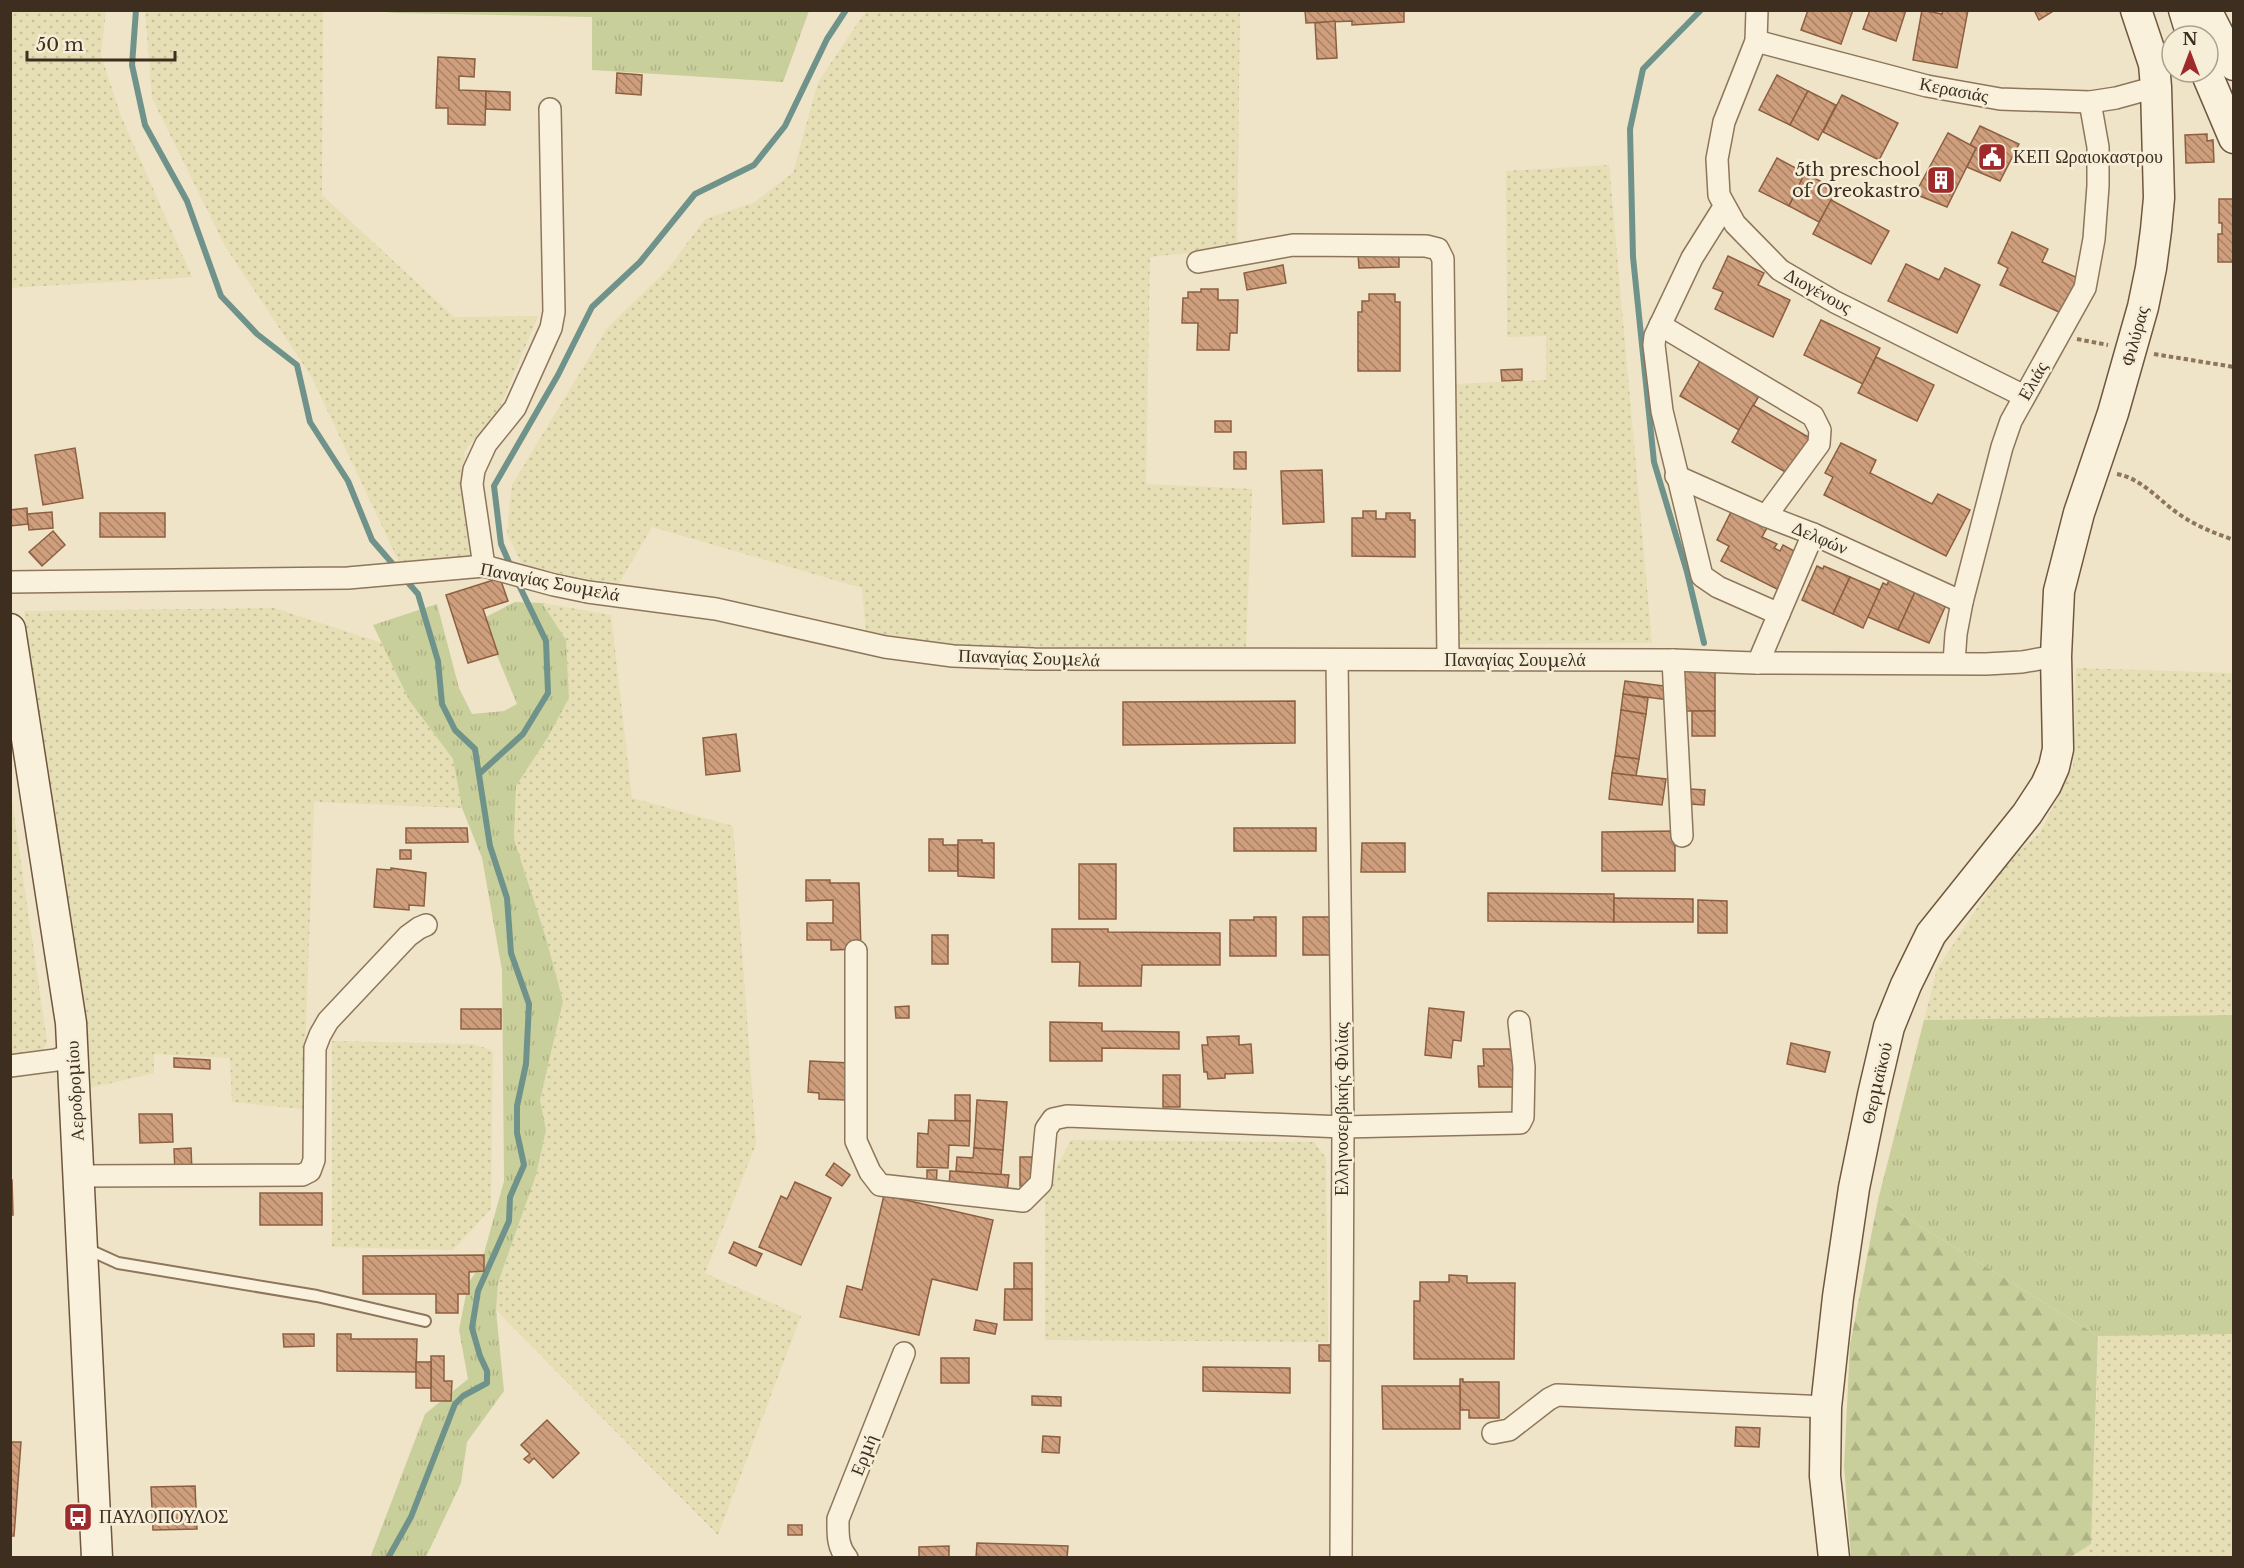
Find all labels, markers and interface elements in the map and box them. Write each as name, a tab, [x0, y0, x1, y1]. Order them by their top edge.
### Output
scale bar	[27, 24, 176, 62]
north arrow	[2160, 24, 2220, 84]
text: N	[2182, 29, 2198, 49]
text: 50 m	[36, 34, 84, 56]
street label: Κερασιάς	[1918, 73, 1990, 107]
public building icon: ΚΕΠ Ωραιοκαστρου	[1976, 141, 2008, 173]
place label: ΚΕΠ Ωραιοκαστρου	[2013, 146, 2163, 168]
place label: 5th preschool of Oreokastro	[1792, 159, 1920, 202]
building icon: 5th preschool of Oreokastro	[1925, 164, 1957, 196]
street label: Διογένους	[1780, 263, 1856, 319]
street label: Φιλύρας	[2116, 304, 2154, 368]
street label: Ελιάς	[2013, 358, 2053, 404]
street label: Δελφών	[1789, 516, 1851, 560]
street label: Παναγίας Σουμελά	[478, 558, 622, 606]
street label: Παναγίας Σουμελά	[958, 645, 1101, 671]
street label: Παναγίας Σουμελά	[1444, 649, 1586, 671]
street label: Ελληνοσερβικής Φιλίας	[1331, 1022, 1353, 1196]
street label: Αεροδρομίου	[61, 1040, 89, 1142]
street label: Θερμαϊκού	[1857, 1040, 1897, 1126]
street label: Ερμή	[846, 1431, 882, 1479]
bus stop icon: ΠΑΥΛΟΠΟΥΛΟΣ	[62, 1501, 94, 1533]
place label: ΠΑΥΛΟΠΟΥΛΟΣ	[99, 1506, 229, 1528]

